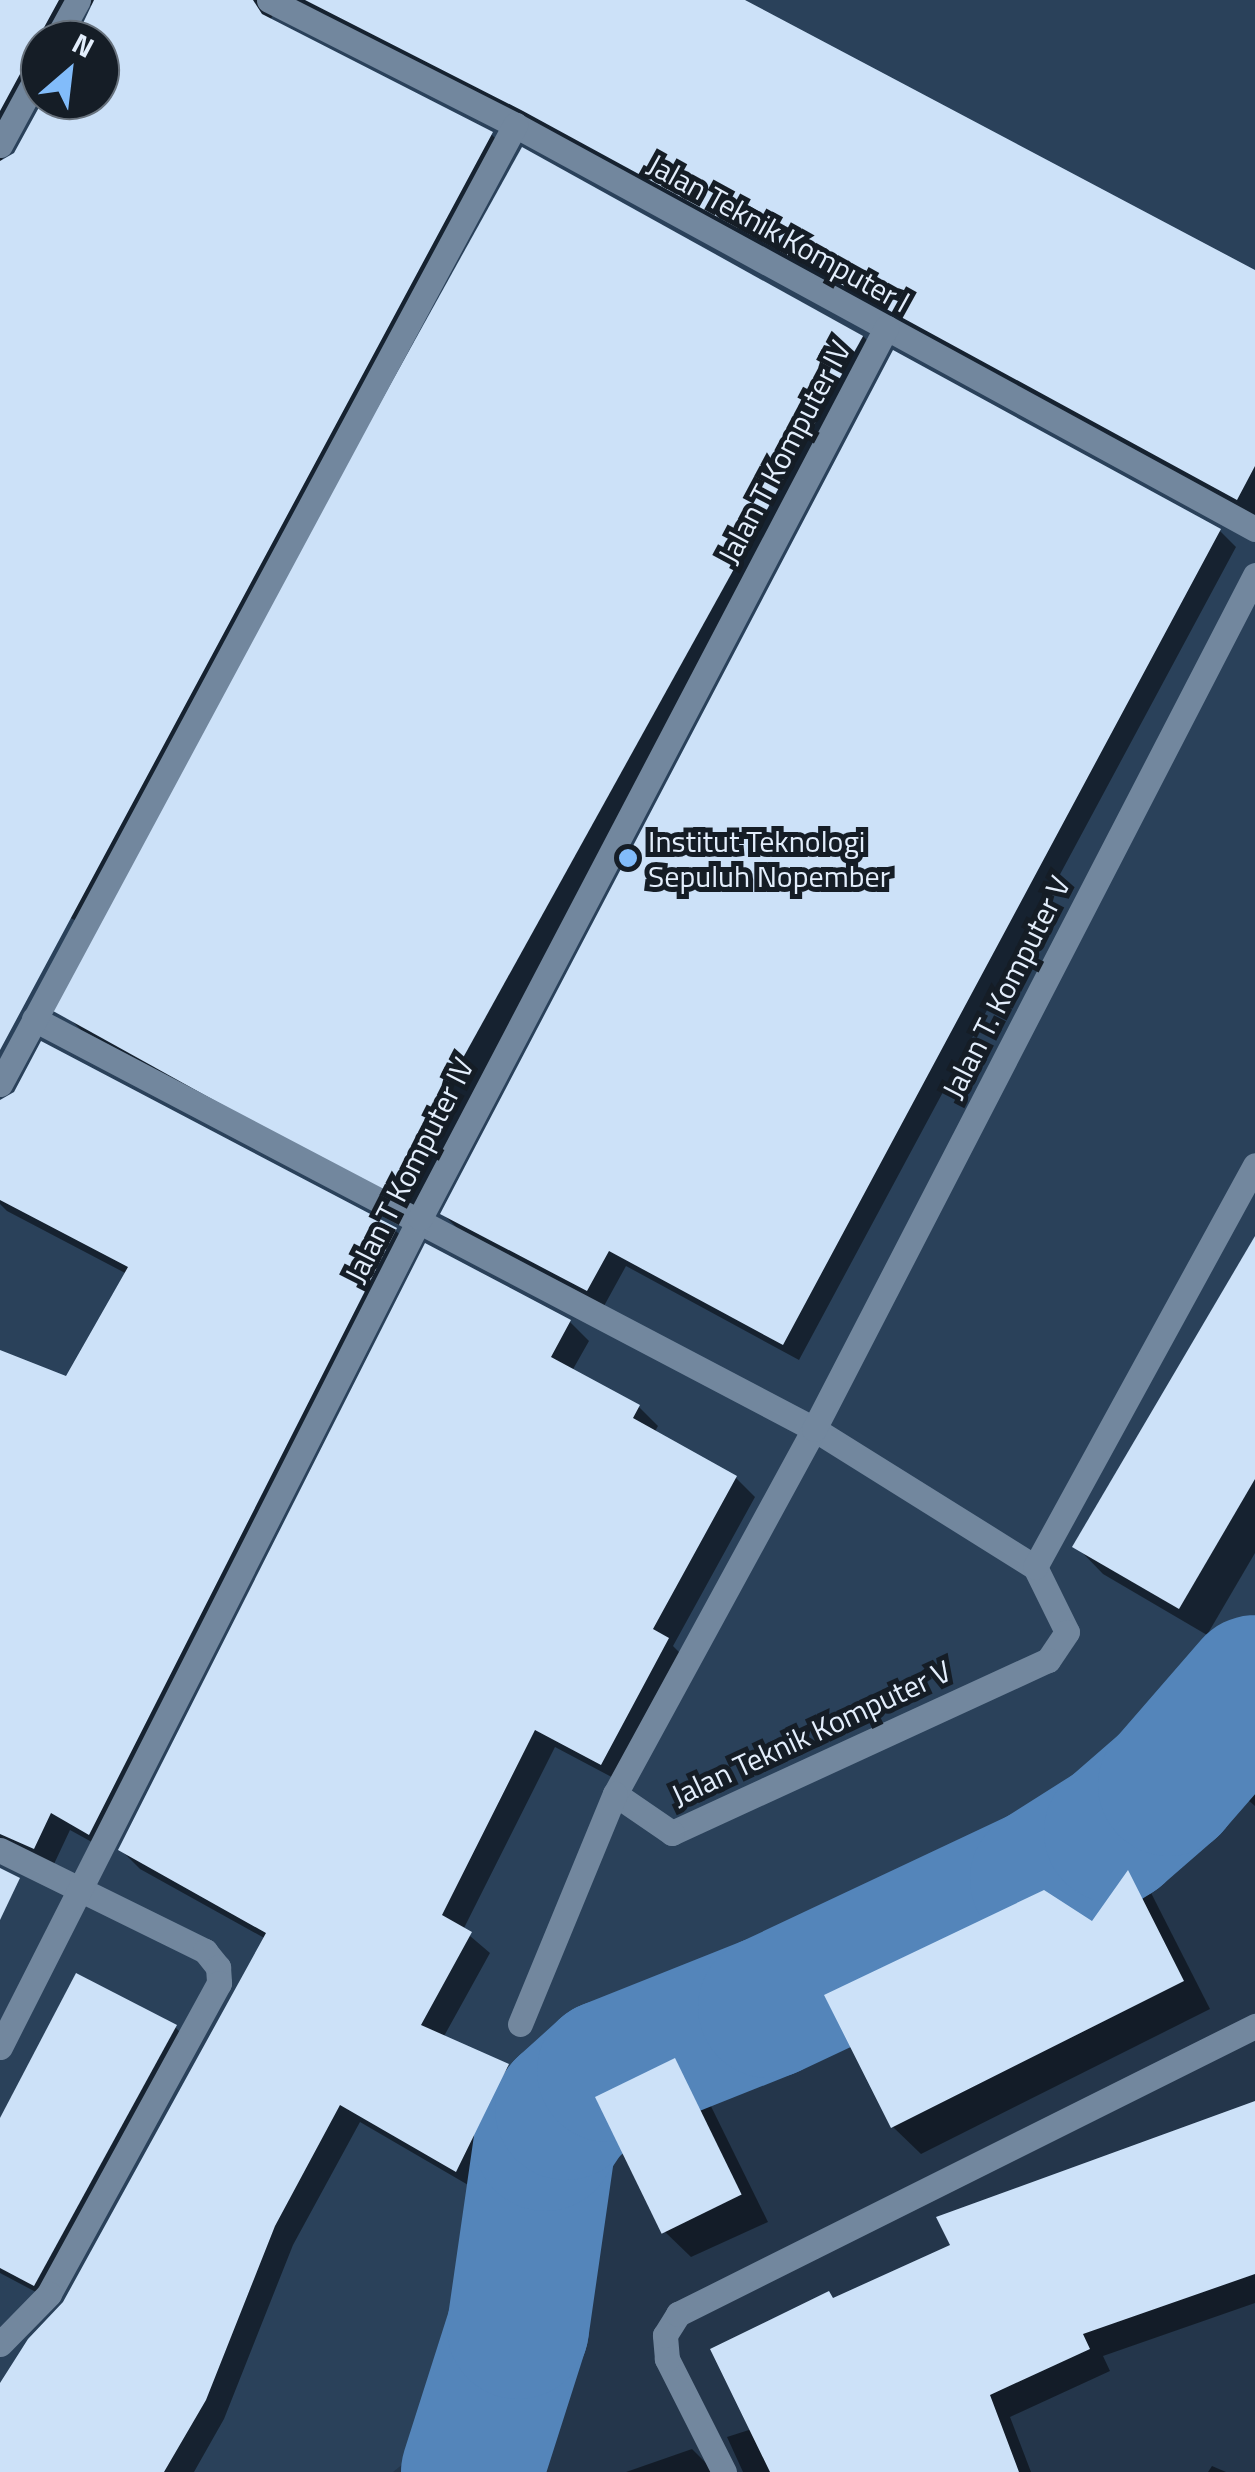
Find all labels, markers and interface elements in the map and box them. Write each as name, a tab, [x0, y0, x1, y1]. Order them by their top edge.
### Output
north arrow	[20, 20, 120, 120]
text: N	[65, 21, 102, 68]
street label: Jalan Teknik Komputer I	[642, 146, 916, 320]
street label: Jalan T Komputer IV	[710, 334, 858, 570]
place label: Institut Teknologi Sepuluh Nopember	[648, 823, 890, 894]
marker: Institut Teknologi Sepuluh Nopember	[617, 847, 639, 869]
street label: Jalan T. Komputer V	[934, 870, 1078, 1104]
street label: Jalan T Komputer IV	[337, 1052, 481, 1288]
street label: Jalan Teknik Komputer V	[666, 1652, 956, 1814]

